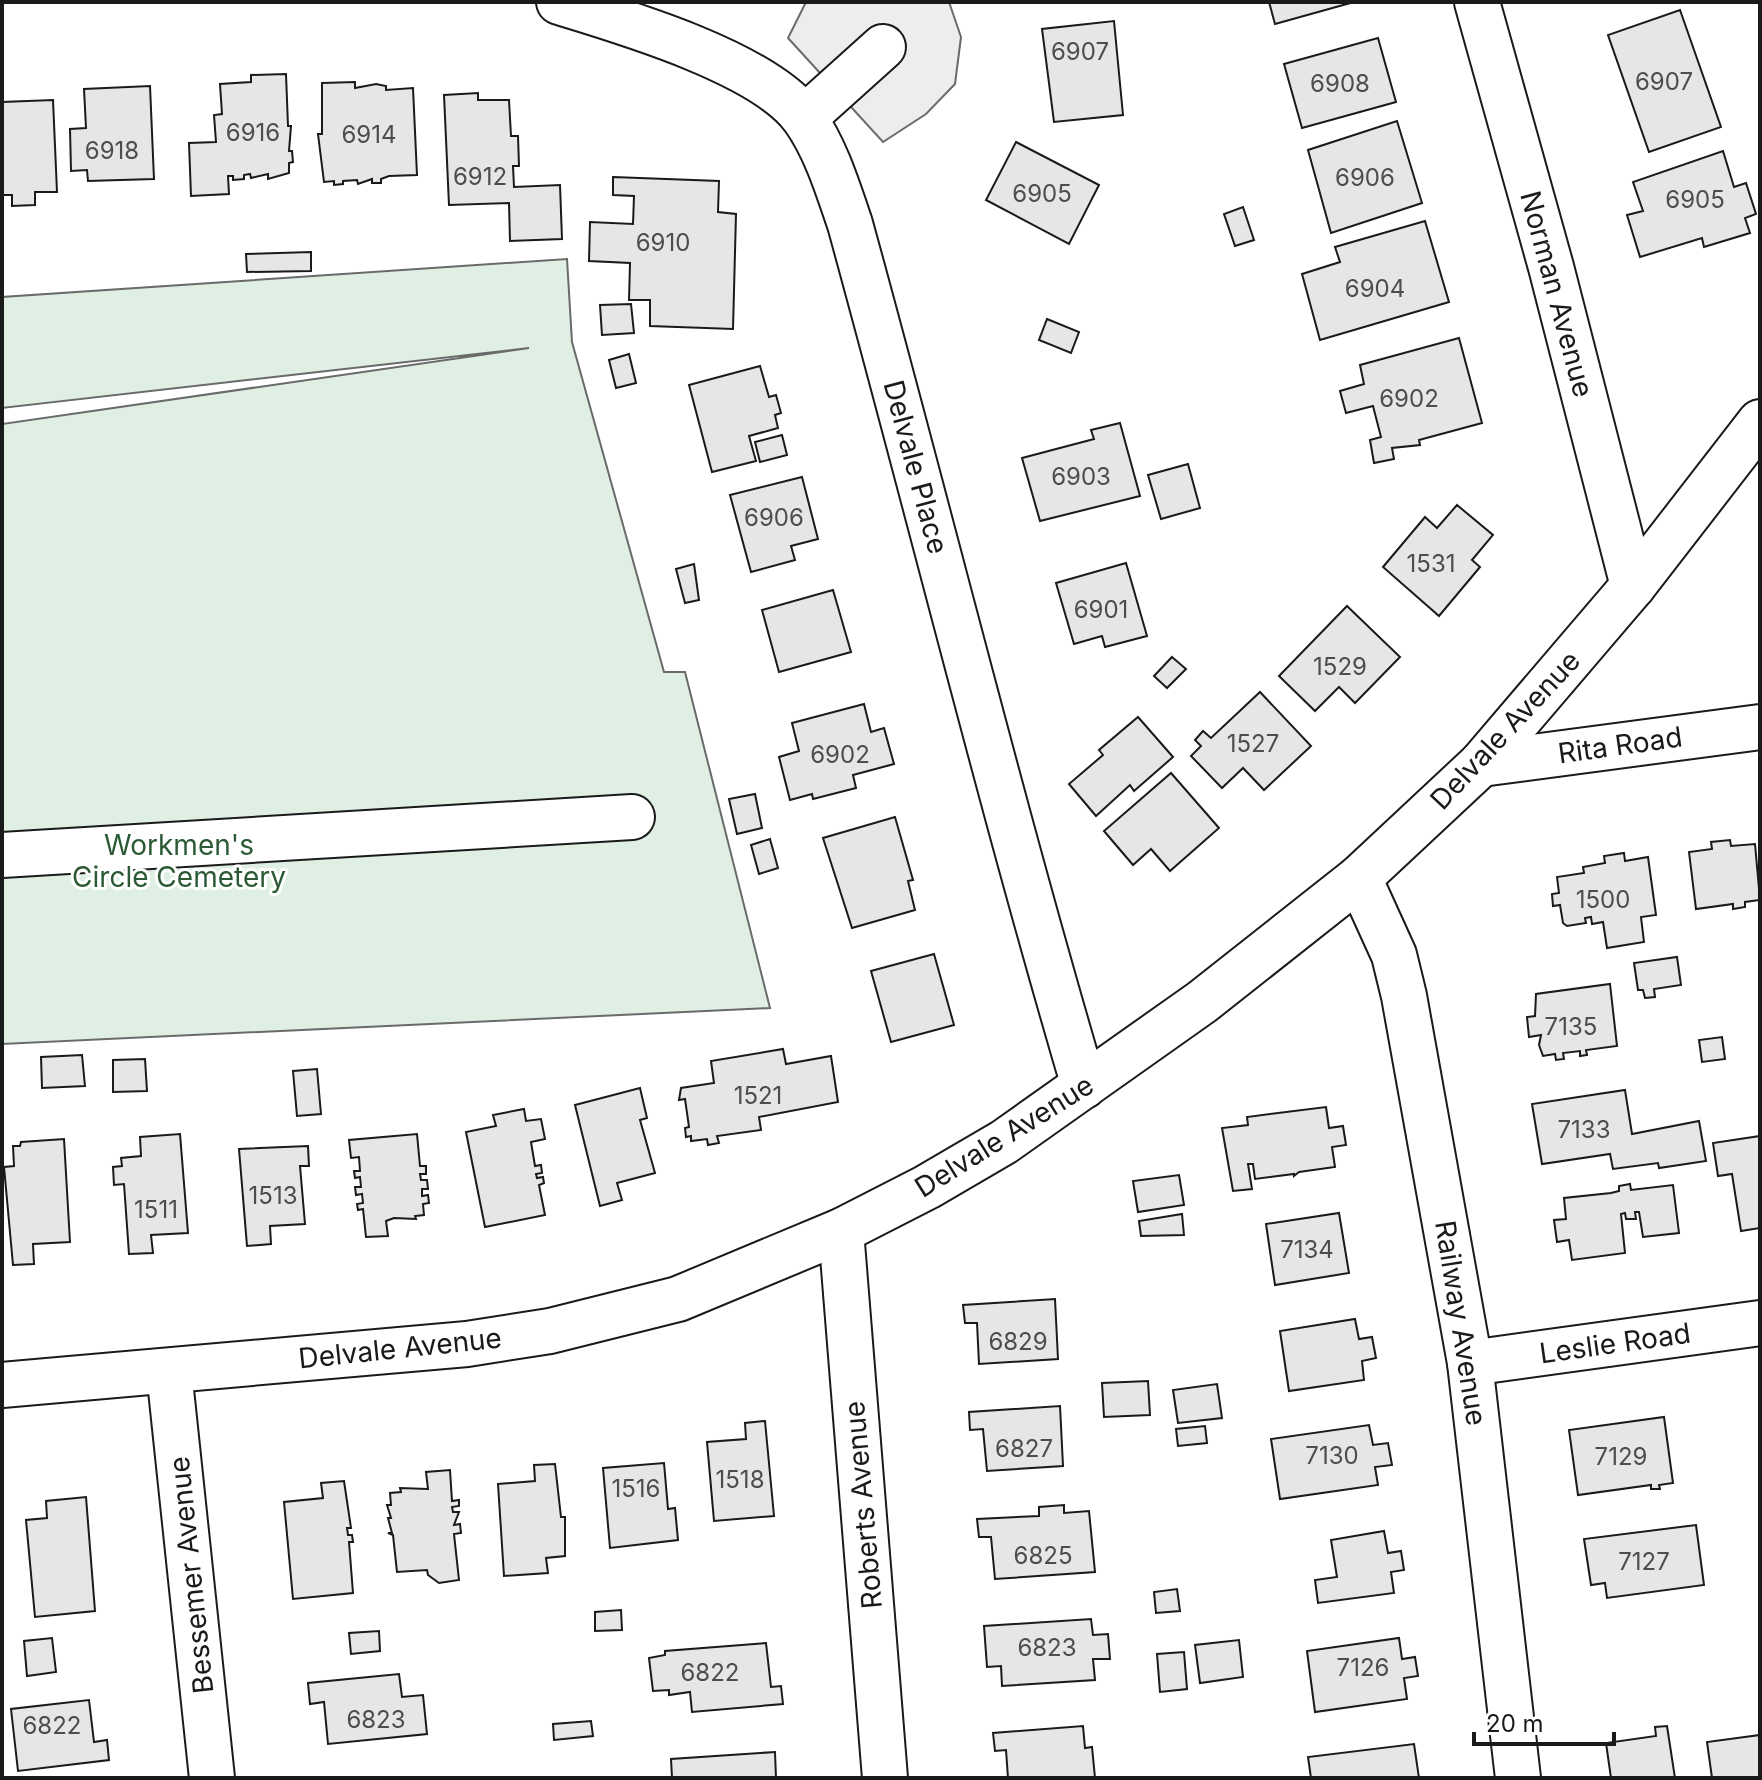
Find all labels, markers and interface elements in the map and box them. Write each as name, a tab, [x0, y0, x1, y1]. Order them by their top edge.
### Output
house number: 6907	[1051, 37, 1109, 66]
house number: 6907	[1635, 67, 1693, 96]
house number: 6908	[1310, 69, 1370, 98]
house number: 6916	[226, 118, 280, 147]
house number: 6914	[341, 120, 397, 149]
house number: 6918	[85, 136, 139, 165]
house number: 6912	[453, 162, 507, 191]
house number: 6906	[1335, 163, 1395, 192]
house number: 6905	[1012, 179, 1072, 208]
house number: 6905	[1665, 185, 1725, 214]
street label: Norman Avenue	[1513, 187, 1601, 401]
house number: 6910	[636, 228, 690, 257]
house number: 6904	[1345, 274, 1405, 303]
street label: Delvale Place	[876, 376, 956, 558]
house number: 6902	[1379, 384, 1439, 413]
house number: 6903	[1051, 462, 1111, 491]
house number: 6906	[744, 503, 804, 532]
house number: 1531	[1407, 549, 1455, 578]
house number: 6901	[1074, 595, 1128, 624]
street label: Delvale Avenue	[1423, 644, 1587, 816]
house number: 1529	[1313, 652, 1367, 681]
street label: Rita Road	[1556, 719, 1684, 771]
house number: 1527	[1227, 729, 1279, 758]
house number: 6902	[810, 740, 870, 769]
park label: Workmen's Circle Cemetery	[72, 828, 286, 894]
house number: 1500	[1576, 885, 1630, 914]
house number: 7135	[1545, 1012, 1597, 1041]
street label: Delvale Avenue	[908, 1068, 1100, 1204]
house number: 1521	[734, 1081, 782, 1110]
house number: 7133	[1558, 1115, 1611, 1144]
house number: 1513	[249, 1181, 297, 1210]
house number: 1511	[134, 1195, 178, 1224]
street label: Railway Avenue	[1428, 1218, 1494, 1428]
house number: 7134	[1280, 1235, 1334, 1264]
street label: Leslie Road	[1537, 1316, 1693, 1370]
street label: Delvale Avenue	[297, 1320, 503, 1376]
house number: 6829	[988, 1327, 1048, 1356]
street label: Roberts Avenue	[837, 1400, 889, 1610]
house number: 6827	[995, 1434, 1053, 1463]
house number: 7130	[1305, 1441, 1359, 1470]
house number: 7129	[1595, 1442, 1647, 1471]
street label: Bessemer Avenue	[162, 1455, 220, 1695]
house number: 1518	[716, 1465, 764, 1494]
house number: 1516	[612, 1474, 661, 1503]
house number: 6825	[1014, 1541, 1072, 1570]
house number: 7127	[1618, 1547, 1670, 1576]
house number: 6823	[1017, 1633, 1077, 1662]
house number: 7126	[1337, 1653, 1389, 1682]
house number: 6822	[680, 1658, 740, 1687]
scale bar	[1474, 1696, 1614, 1746]
house number: 6823	[346, 1705, 406, 1734]
text: 20 m	[1486, 1709, 1544, 1738]
house number: 6822	[22, 1711, 82, 1740]

